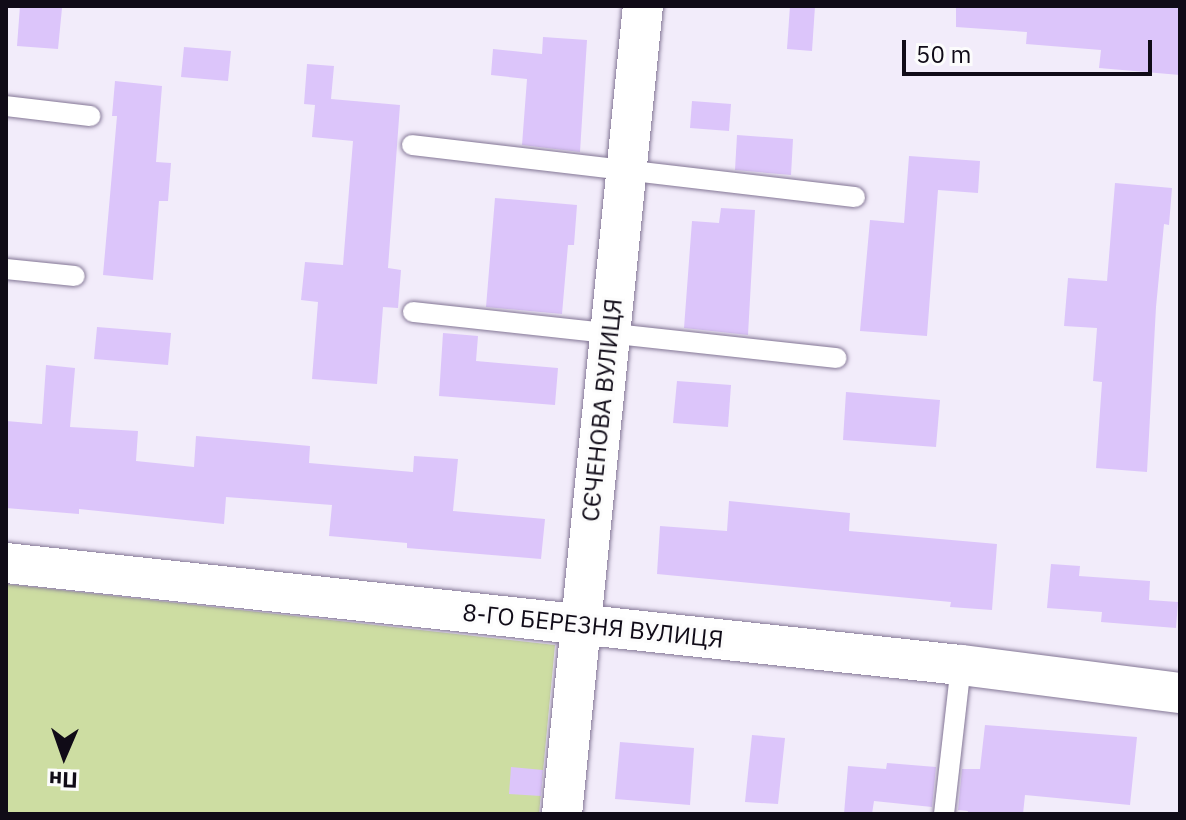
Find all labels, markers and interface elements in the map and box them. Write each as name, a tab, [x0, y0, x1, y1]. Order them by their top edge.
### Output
scale bar	[906, 24, 1156, 74]
text: 50 m	[916, 38, 971, 70]
street label: СЄЧЕНОВА ВУЛИЦЯ	[576, 297, 628, 523]
street label: 8-ГО БЕРЕЗНЯ ВУЛИЦЯ	[461, 598, 725, 654]
north arrow	[24, 716, 104, 796]
text: Пн	[48, 765, 78, 795]

